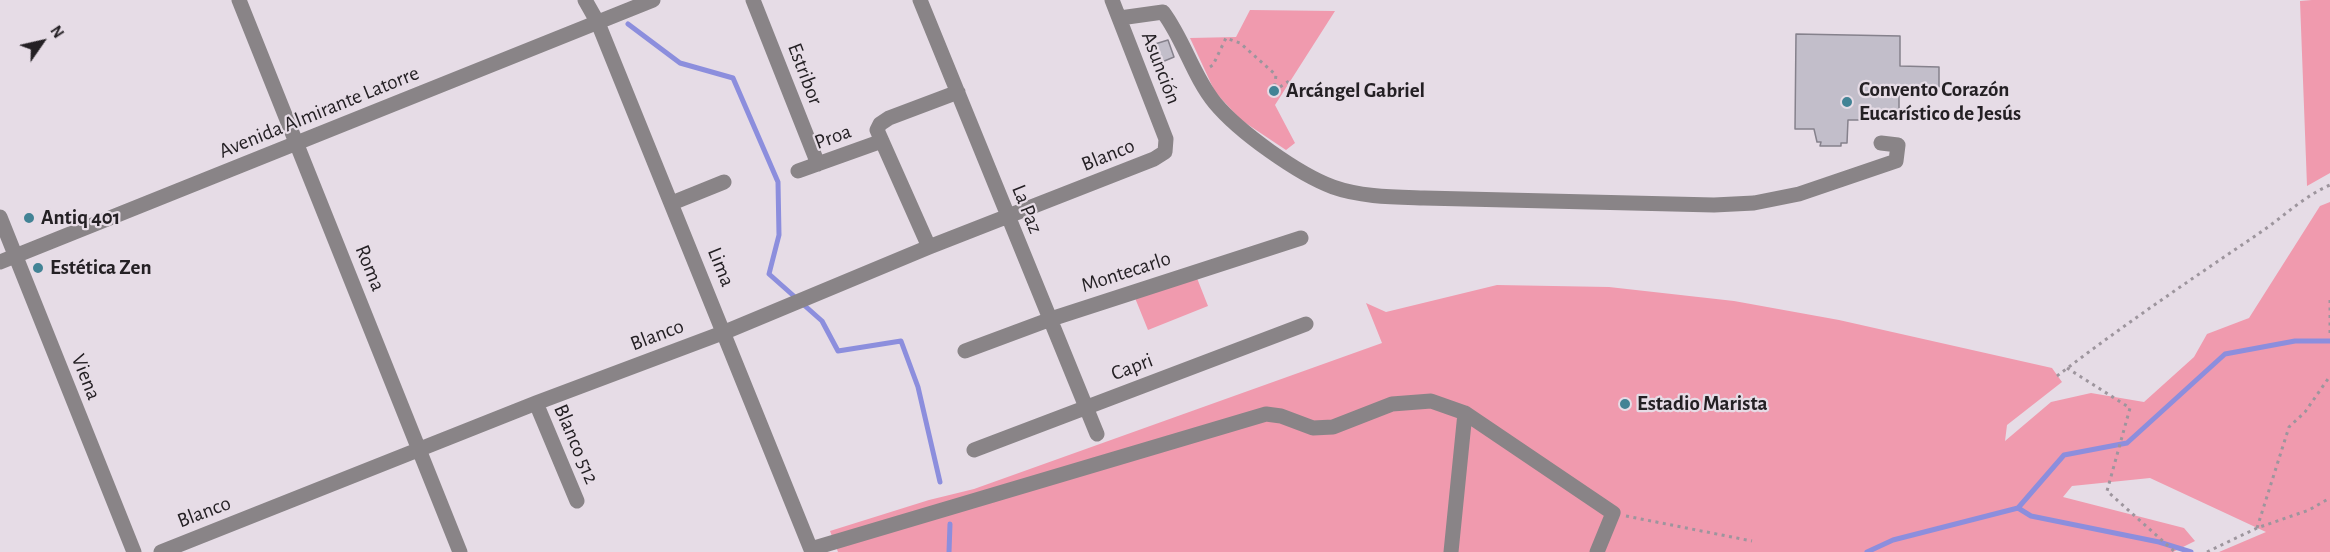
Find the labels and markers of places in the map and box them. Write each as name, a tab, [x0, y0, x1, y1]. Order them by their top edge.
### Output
place label: Convento Corazón Eucarístico de Jesús	[1859, 77, 2021, 127]
place label: Arcángel Gabriel	[1286, 78, 1425, 104]
marker: Arcángel Gabriel	[1267, 84, 1281, 98]
marker: Convento Corazón Eucarístico de Jesús	[1840, 95, 1854, 109]
place label: Antiq 401	[41, 205, 120, 231]
marker: Antiq 401	[22, 211, 36, 225]
place label: Estética Zen	[50, 255, 152, 281]
marker: Estética Zen	[31, 261, 45, 275]
place label: Estadio Marista	[1637, 391, 1768, 417]
marker: Estadio Marista	[1618, 397, 1632, 411]

